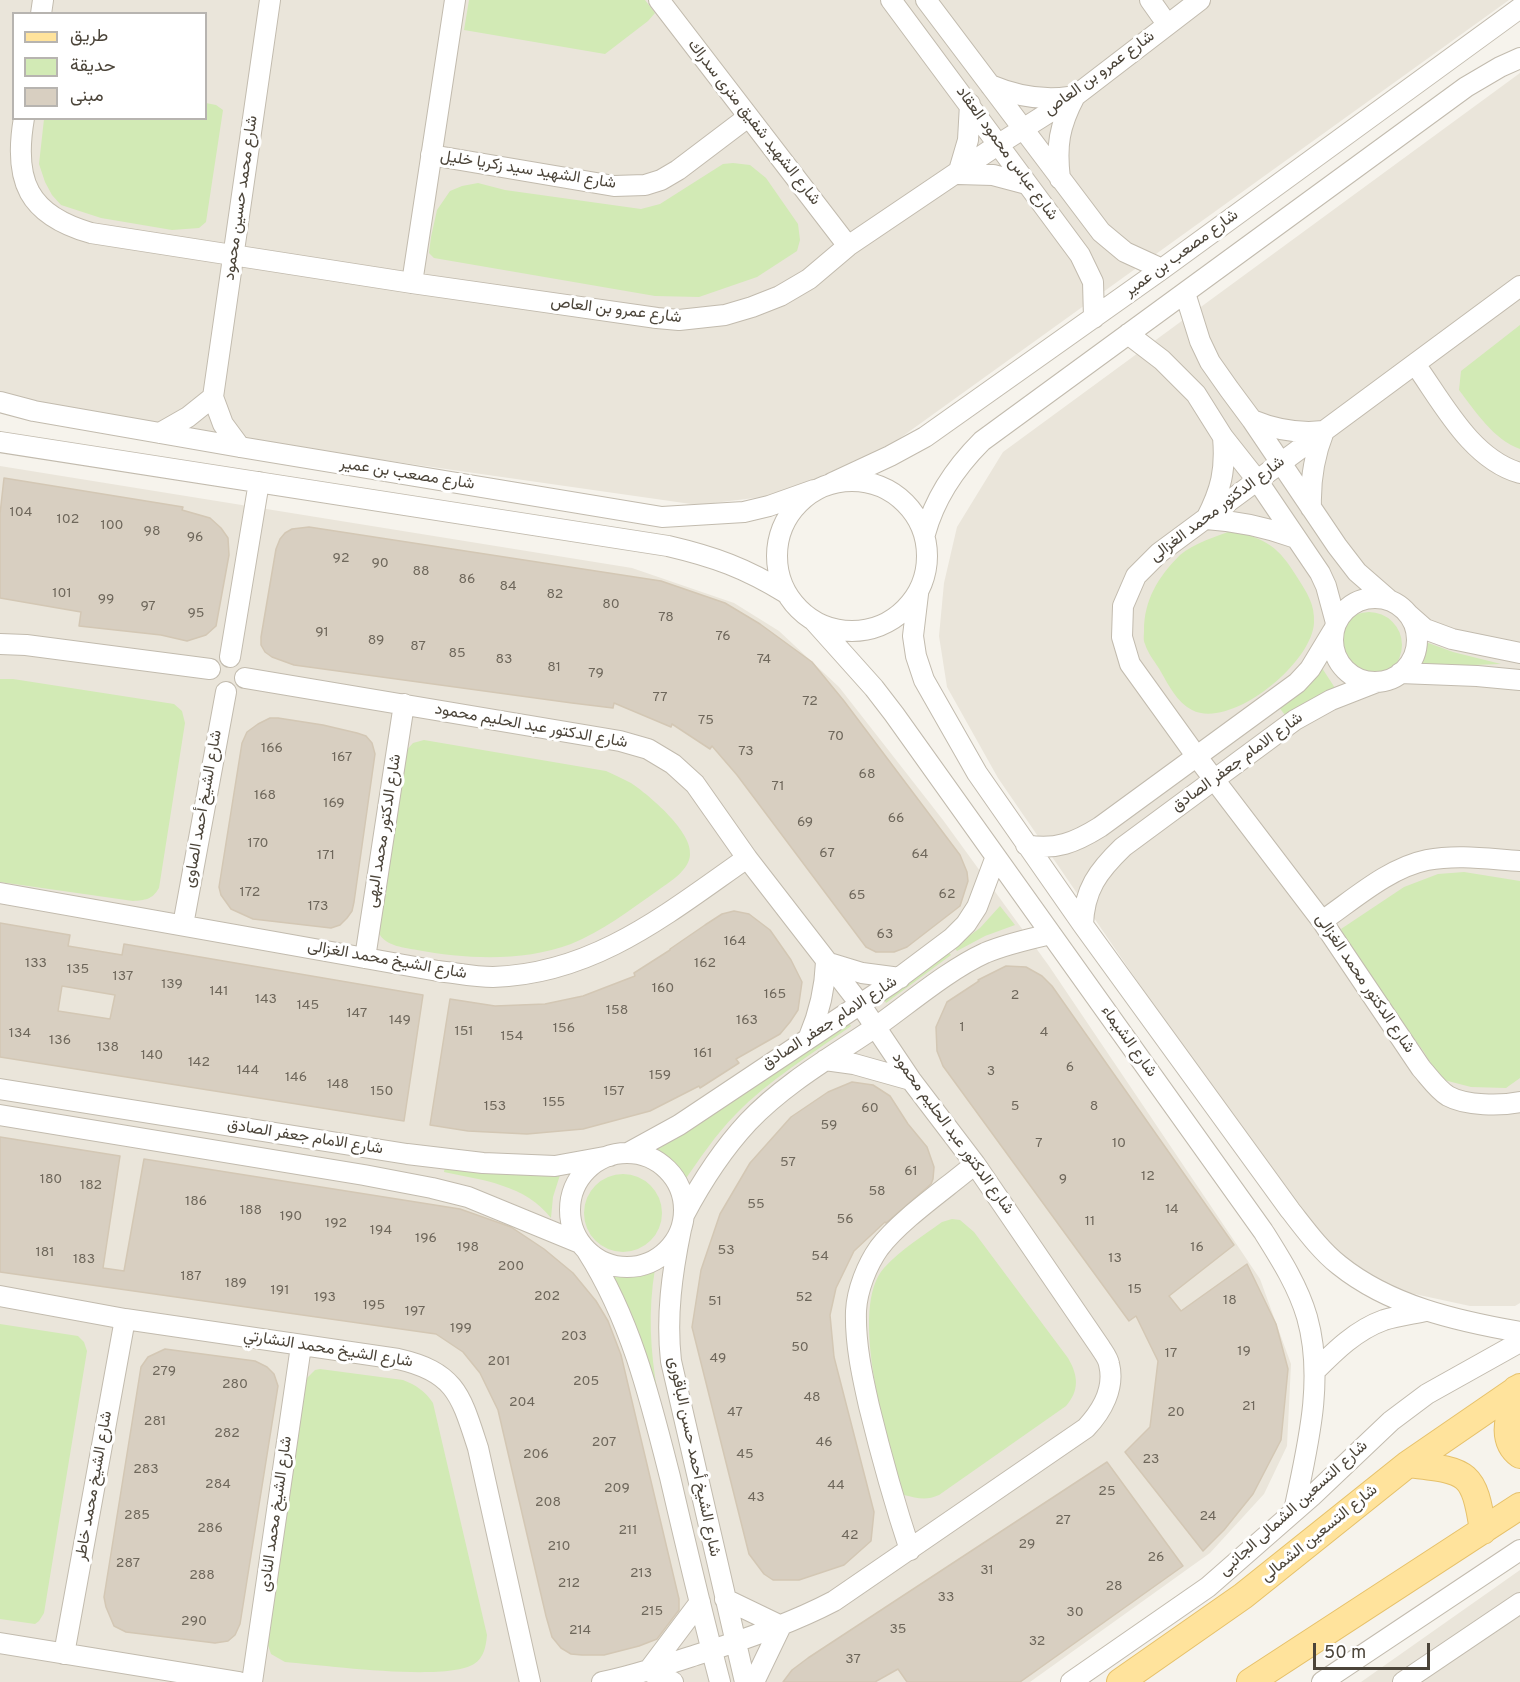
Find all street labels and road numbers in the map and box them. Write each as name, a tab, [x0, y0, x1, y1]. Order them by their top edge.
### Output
street label: شارع عمرو بن العاص	[1041, 27, 1159, 121]
street label: شارع الشهيد شفيق مترى سدراك	[682, 36, 824, 210]
street label: شارع عباس محمود العقاد	[951, 83, 1061, 225]
street label: شارع محمد حسين محمود	[221, 114, 263, 282]
street label: شارع الشهيد سيد زكريا خليل	[439, 148, 617, 194]
street label: شارع مصعب بن عمير	[1121, 206, 1243, 302]
street label: شارع عمرو بن العاص	[549, 293, 683, 329]
street label: شارع الدكتور محمد الغزالى	[1147, 453, 1289, 567]
street label: شارع مصعب بن عمير	[338, 455, 476, 495]
street label: شارع الدكتور عبد الحليم محمود	[433, 701, 629, 753]
street label: شارع الامام جعفر الصادق	[1169, 709, 1307, 817]
street label: شارع الشيخ أحمد الصاوى	[181, 729, 227, 889]
street label: شارع الدكتور محمد البهى	[363, 753, 407, 909]
street label: شارع الدكتور محمد الغزالى	[1310, 911, 1418, 1057]
street label: شارع الشيخ محمد الغزالى	[306, 938, 468, 984]
street label: شارع الامام جعفر الصادق	[759, 973, 901, 1075]
street label: شارع الشيماء	[1096, 1003, 1160, 1081]
street label: شارع الدكتور عبد الحليم محمود	[887, 1049, 1017, 1219]
street label: شارع الامام جعفر الصادق	[226, 1116, 384, 1160]
street label: شارع الشيخ محمد النشارتي	[242, 1327, 414, 1373]
street label: شارع الشيخ أحمد حسن الباقورى	[662, 1355, 724, 1559]
street label: شارع الشيخ محمد خاطر	[72, 1410, 118, 1562]
street label: شارع الشيخ محمد النادى	[257, 1435, 297, 1593]
street label: شارع التسعين الشمالى الجانبى	[1216, 1437, 1372, 1581]
street label: شارع التسعين الشمالى	[1258, 1481, 1382, 1587]

